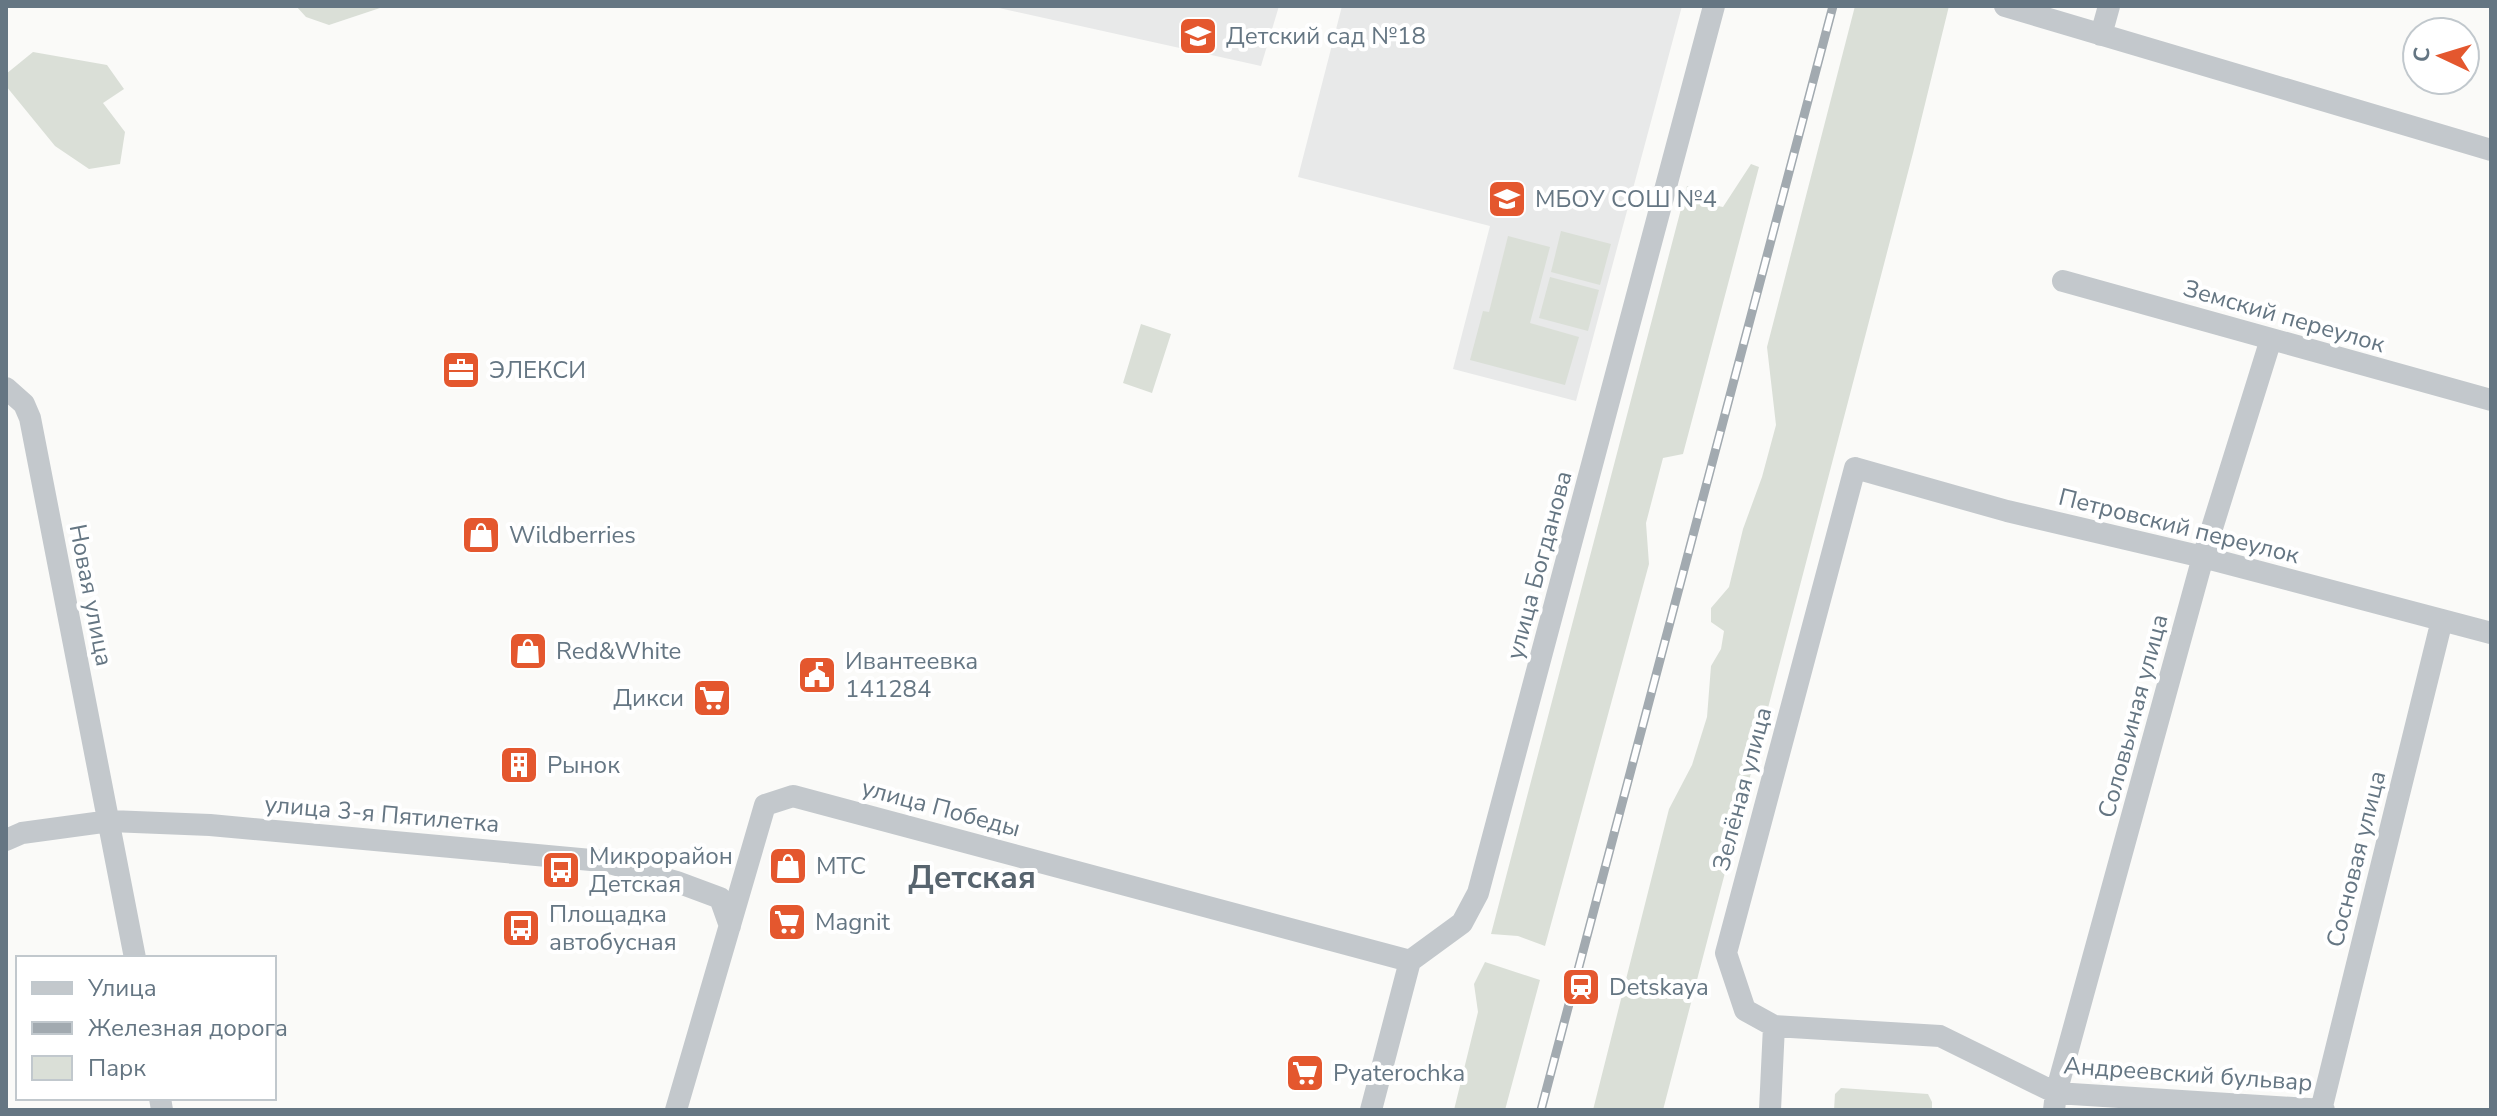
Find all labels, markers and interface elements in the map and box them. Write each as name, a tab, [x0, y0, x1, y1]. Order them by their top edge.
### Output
school or university icon: Детский сад №18	[1177, 15, 1219, 57]
north arrow	[2401, 16, 2481, 96]
place label: Детский сад №18	[1226, 20, 1426, 52]
text: С	[2407, 46, 2438, 63]
school or university icon: МБОУ СОШ №4	[1486, 178, 1528, 220]
place label: МБОУ СОШ №4	[1535, 183, 1717, 215]
street label: Земский переулок	[2179, 272, 2389, 360]
office icon: ЭЛЕКСИ	[440, 349, 482, 391]
place label: ЭЛЕКСИ	[489, 354, 586, 386]
street label: улица Богданова	[1498, 467, 1580, 663]
street label: Петровский переулок	[2055, 481, 2303, 571]
shop icon: Wildberries	[460, 514, 502, 556]
place label: Wildberries	[509, 519, 636, 551]
street label: Новая улица	[62, 521, 120, 669]
street label: Соловьиная улица	[2090, 611, 2176, 821]
shop icon: Red&White	[507, 630, 549, 672]
place label: Red&White	[556, 635, 681, 667]
place label: Ивантеевка 141284	[845, 645, 978, 705]
public building icon: Ивантеевка 141284	[796, 654, 838, 696]
supermarket icon: Дикси	[691, 677, 733, 719]
place label: Дикси	[613, 682, 684, 714]
street label: Зелёная улица	[1705, 704, 1779, 874]
building icon: Рынок	[498, 744, 540, 786]
place label: Рынок	[547, 749, 620, 781]
street label: Сосновая улица	[2319, 767, 2393, 951]
street label: улица Победы	[858, 771, 1024, 845]
street label: улица 3-я Пятилетка	[263, 788, 501, 840]
place label: Микрорайон Детская	[589, 840, 733, 900]
shop icon: МТС	[767, 845, 809, 887]
bus stop icon: Микрорайон Детская	[540, 849, 582, 891]
place label: МТС	[816, 850, 866, 882]
district label: Детская	[908, 856, 1036, 899]
place label: Площадка автобусная	[549, 898, 677, 958]
supermarket icon: Magnit	[766, 901, 808, 943]
place label: Magnit	[815, 906, 891, 938]
bus stop icon: Площадка автобусная	[500, 907, 542, 949]
legend	[16, 956, 276, 1100]
station icon: Detskaya	[1560, 966, 1602, 1008]
place label: Detskaya	[1609, 971, 1709, 1003]
text: Улица	[87, 972, 157, 1004]
text: Железная дорога	[88, 1012, 288, 1044]
street label: Андреевский бульвар	[2062, 1049, 2314, 1099]
text: Парк	[88, 1052, 146, 1084]
supermarket icon: Pyaterochka	[1284, 1052, 1326, 1094]
place label: Pyaterochka	[1333, 1057, 1465, 1089]

